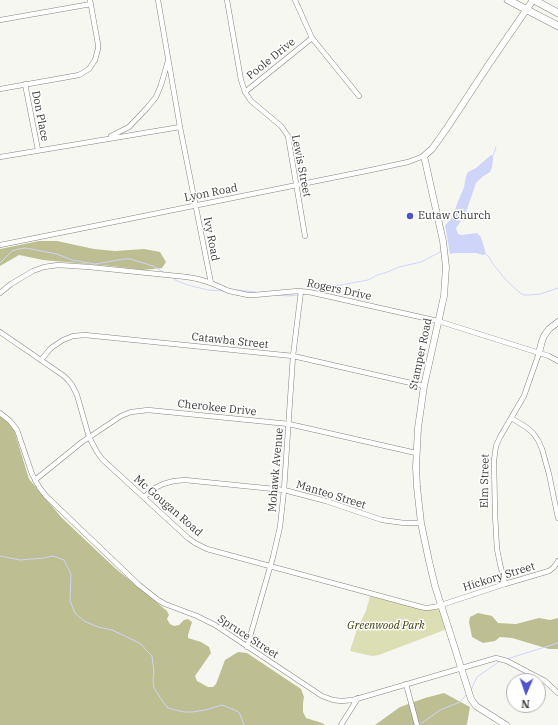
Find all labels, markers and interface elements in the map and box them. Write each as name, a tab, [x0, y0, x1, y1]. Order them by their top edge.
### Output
street label: Poole Drive	[244, 35, 298, 83]
street label: Don Place	[29, 90, 51, 142]
street label: Lewis Street	[288, 134, 314, 198]
street label: Lyon Road	[183, 181, 239, 205]
place label: Eutaw Church	[418, 209, 491, 223]
marker: Eutaw Church	[405, 211, 415, 221]
street label: Ivy Road	[200, 216, 222, 262]
street label: Rogers Drive	[305, 277, 373, 303]
street label: Stamper Road	[407, 317, 435, 391]
street label: Catawba Street	[191, 330, 269, 352]
street label: Cherokee Drive	[177, 397, 257, 419]
street label: Mohawk Avenue	[266, 427, 286, 513]
street label: Elm Street	[478, 454, 492, 508]
street label: Mc Gougan Road	[131, 473, 205, 539]
street label: Manteo Street	[295, 478, 367, 512]
street label: Hickory Street	[461, 560, 537, 594]
street label: Spruce Street	[215, 612, 281, 662]
park label: Greenwood Park	[347, 619, 425, 633]
north arrow	[506, 673, 546, 713]
text: N	[521, 697, 530, 711]

